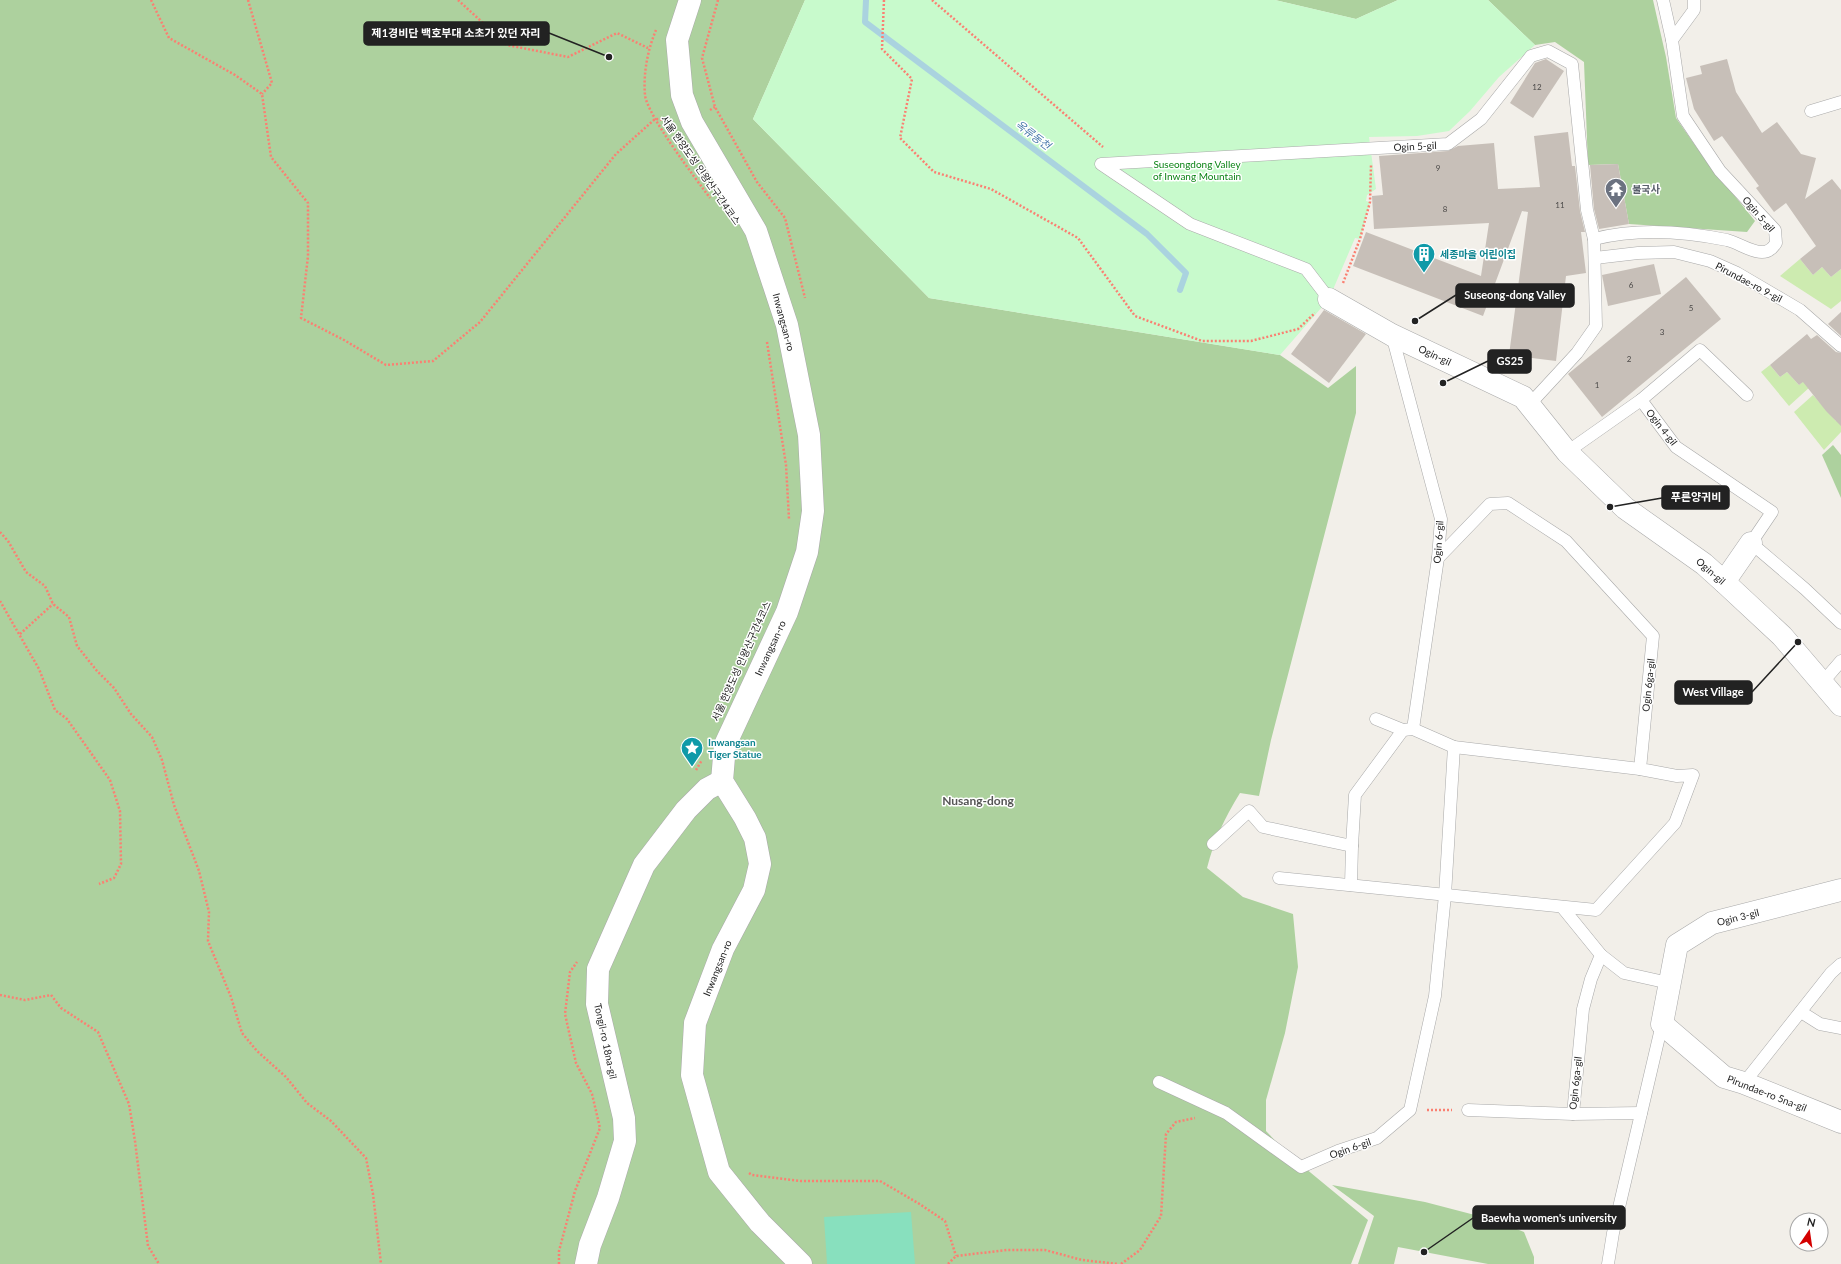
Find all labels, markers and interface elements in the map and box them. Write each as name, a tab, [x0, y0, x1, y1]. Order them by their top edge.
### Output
callout: 제1경비단 백호부대 소초가 있던 자리	[364, 22, 549, 45]
text: 제1경비단 백호부대 소초가 있던 자리	[372, 26, 540, 39]
house number: 12	[1532, 82, 1542, 92]
street label: 서울 한양도성 인왕산구간4코스	[659, 113, 743, 227]
water label: 옥류동천	[1013, 117, 1055, 153]
street label: Ogin 5-gil	[1393, 139, 1437, 153]
park label: Suseongdong Valley of Inwang Mountain	[1153, 158, 1241, 182]
house number: 9	[1436, 163, 1441, 173]
temple icon: 불국사	[1603, 176, 1629, 209]
place label: 불국사	[1632, 183, 1660, 195]
street label: Ogin 5-gil	[1740, 194, 1778, 234]
house number: 11	[1555, 200, 1565, 210]
house number: 8	[1443, 204, 1448, 214]
building icon: 세종마을 어린이집	[1411, 241, 1437, 274]
place label: 세종마을 어린이집	[1440, 248, 1516, 260]
street label: Pirundae-ro 9-gil	[1714, 259, 1784, 305]
house number: 6	[1629, 280, 1634, 290]
callout: Suseong-dong Valley	[1456, 284, 1574, 307]
text: Suseong-dong Valley	[1464, 288, 1566, 301]
street label: Inwangsan-ro	[771, 292, 798, 353]
house number: 5	[1689, 303, 1694, 313]
house number: 3	[1660, 327, 1665, 337]
street label: Ogin-gil	[1417, 342, 1453, 368]
callout: GS25	[1488, 350, 1531, 373]
text: GS25	[1497, 354, 1523, 367]
house number: 2	[1627, 354, 1632, 364]
house number: 1	[1595, 380, 1600, 390]
street label: Ogin 4-gil	[1644, 406, 1680, 448]
callout: 푸른양귀비	[1662, 486, 1729, 509]
text: 푸른양귀비	[1671, 490, 1721, 503]
street label: Ogin 6-gil	[1431, 520, 1445, 564]
street label: Ogin-gil	[1694, 555, 1728, 587]
street label: 서울 한양도성 인왕산구간4코스	[709, 599, 773, 723]
street label: Inwangsan-ro	[752, 618, 788, 678]
street label: Ogin 6ga-gil	[1639, 658, 1657, 712]
callout: West Village	[1675, 681, 1752, 704]
text: West Village	[1682, 685, 1744, 698]
place icon: Inwangsan Tiger Statue	[679, 735, 705, 768]
place label: Inwangsan Tiger Statue	[708, 736, 762, 760]
district label: Nusang-dong	[942, 793, 1014, 808]
street label: Ogin 3-gil	[1716, 906, 1760, 928]
street label: Inwangsan-ro	[700, 938, 734, 998]
street label: Tongil-ro 18na-gil	[592, 1002, 620, 1080]
street label: Ogin 6ga-gil	[1566, 1056, 1584, 1110]
street label: Pirundae-ro 5na-gil	[1725, 1072, 1809, 1114]
street label: Ogin 6-gil	[1328, 1135, 1372, 1161]
callout: Baewha women's university	[1473, 1206, 1625, 1229]
text: Baewha women's university	[1481, 1211, 1617, 1224]
north arrow	[1789, 1212, 1829, 1252]
text: N	[1806, 1214, 1817, 1229]

